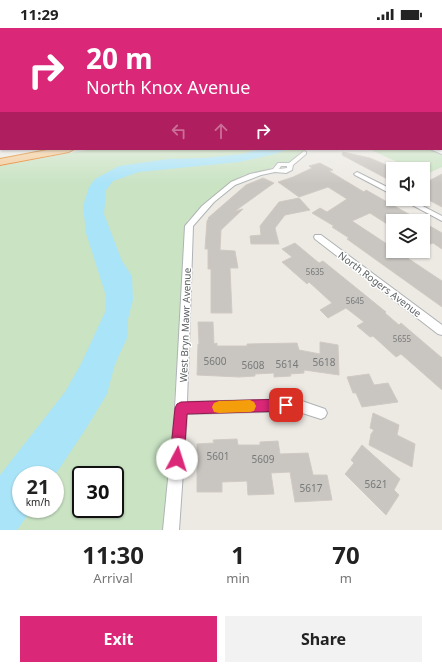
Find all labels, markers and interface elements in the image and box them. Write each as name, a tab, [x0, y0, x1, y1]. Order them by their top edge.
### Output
text: 11:29	[20, 4, 59, 24]
text: 20 m	[86, 39, 153, 77]
icon: right	[20, 44, 72, 96]
text: North Knox Avenue	[86, 75, 251, 99]
icon: left	[168, 120, 190, 142]
icon: ahead	[210, 120, 232, 142]
icon: right	[252, 120, 274, 142]
map controls	[386, 162, 430, 258]
button: sound	[386, 162, 430, 206]
button: layers	[386, 214, 430, 258]
street label: North Rogers Avenue	[336, 248, 425, 320]
house number: 5635	[306, 266, 325, 277]
street label: West Bryn Mawr Avenue	[176, 267, 194, 383]
house number: 5645	[346, 295, 365, 306]
house number: 5655	[393, 333, 412, 344]
house number: 5600	[204, 354, 227, 368]
house number: 5618	[313, 355, 336, 369]
house number: 5614	[276, 357, 299, 371]
house number: 5608	[242, 358, 265, 372]
pin	[269, 388, 303, 422]
icon: arrive	[275, 394, 297, 416]
position arrow	[156, 438, 198, 480]
house number: 5601	[207, 449, 229, 463]
house number: 5609	[252, 452, 275, 466]
speed limit sign: 30	[72, 466, 124, 518]
text: 21	[27, 473, 49, 500]
house number: 5621	[365, 477, 387, 491]
house number: 5617	[300, 481, 323, 495]
text: km/h	[26, 495, 50, 509]
text: 11:30	[82, 538, 144, 571]
text: 1	[231, 538, 245, 571]
text: 70	[332, 538, 360, 571]
text: Arrival	[93, 569, 133, 587]
text: min	[226, 569, 250, 587]
text: m	[340, 569, 352, 587]
button: Exit	[20, 616, 217, 662]
button: Share	[225, 616, 422, 662]

